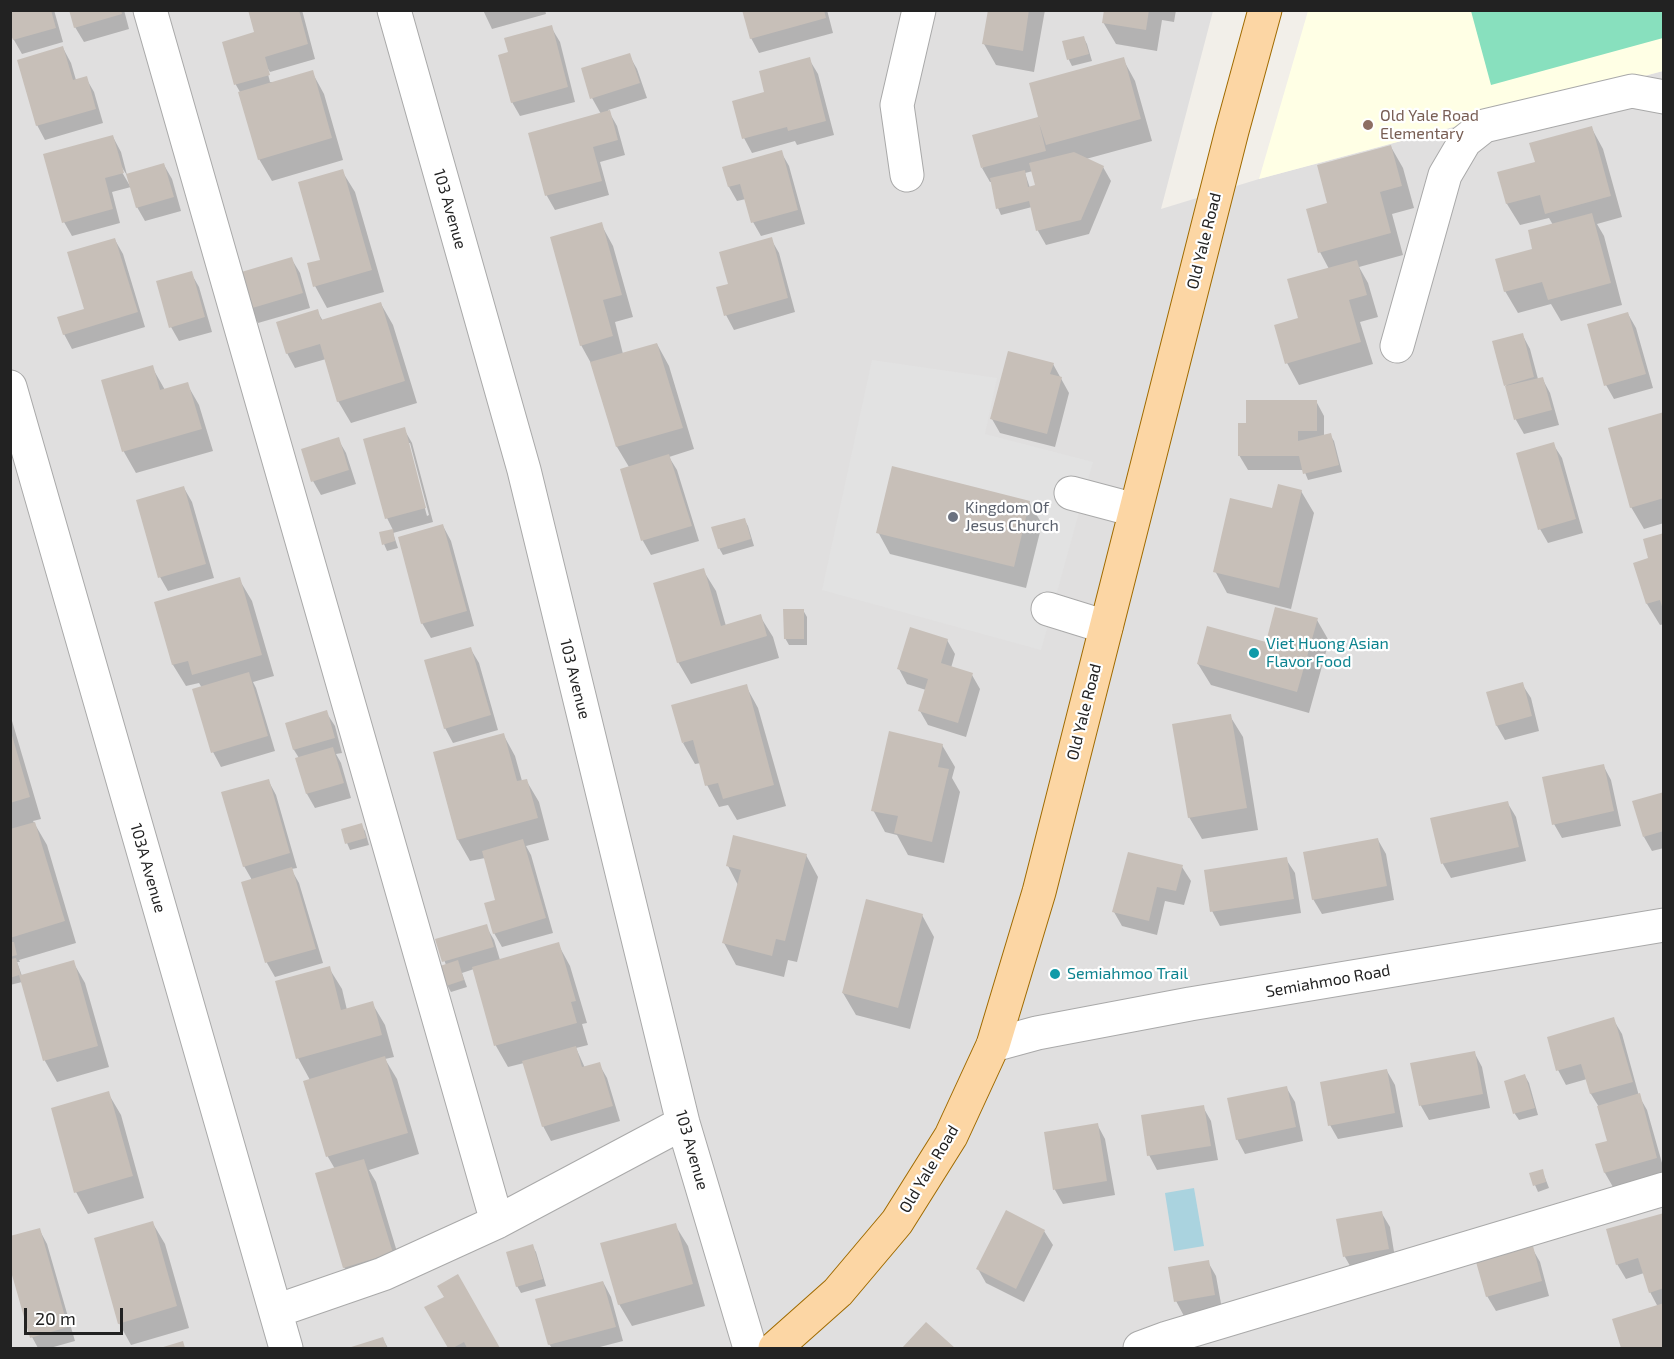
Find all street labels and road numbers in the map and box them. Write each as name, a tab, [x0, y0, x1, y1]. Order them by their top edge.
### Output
street label: 103 Avenue	[429, 167, 471, 251]
street label: Old Yale Road	[1183, 191, 1225, 291]
street label: 103 Avenue	[556, 637, 594, 721]
street label: Old Yale Road	[1063, 662, 1105, 762]
street label: 103A Avenue	[126, 821, 170, 915]
street label: Semiahmoo Road	[1264, 961, 1392, 1001]
street label: 103 Avenue	[671, 1108, 713, 1192]
street label: Old Yale Road	[895, 1122, 963, 1216]

